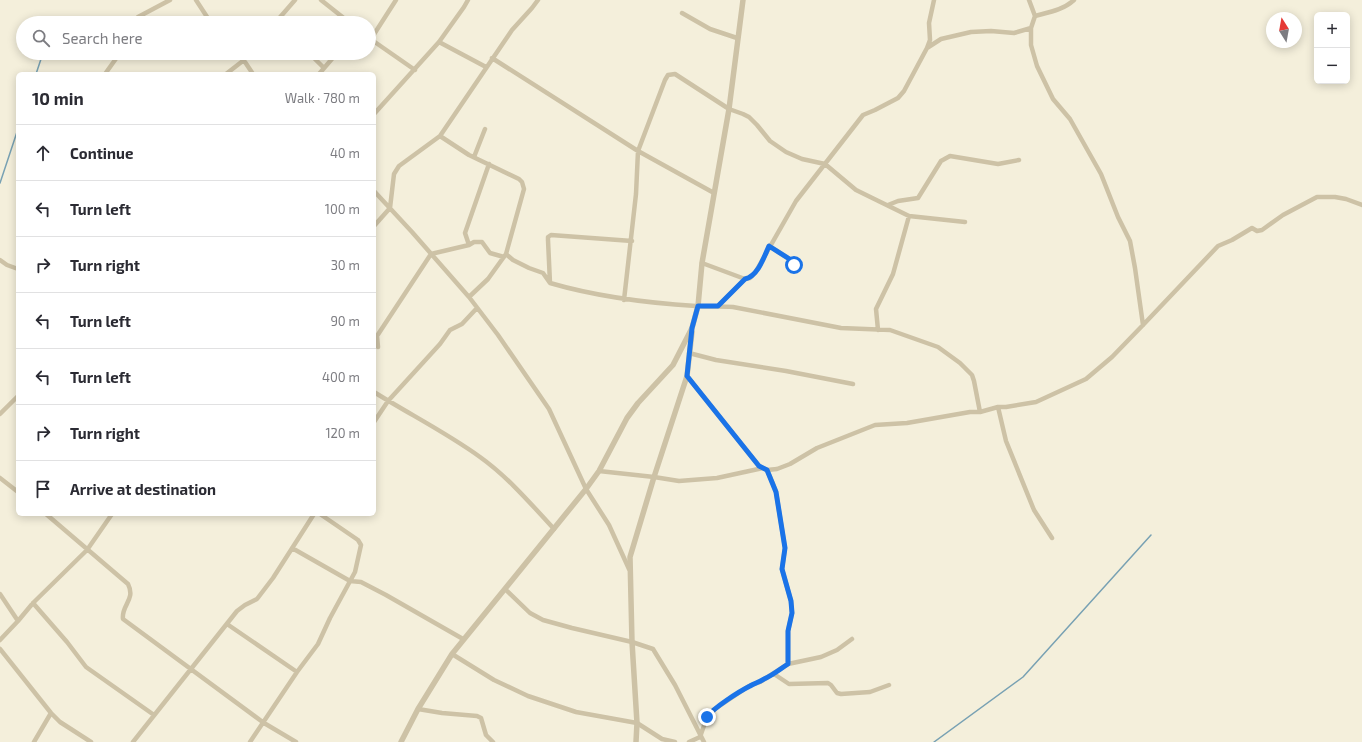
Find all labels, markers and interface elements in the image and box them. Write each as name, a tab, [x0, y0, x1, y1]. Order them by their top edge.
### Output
north arrow	[1266, 12, 1302, 48]
map controls	[1314, 12, 1350, 84]
button: +	[1314, 12, 1350, 48]
search box	[16, 16, 376, 60]
icon: search	[30, 27, 52, 49]
text: Search here	[62, 29, 143, 47]
button: −	[1314, 48, 1350, 84]
text: 10 min	[32, 88, 84, 108]
text: Walk · 780 m	[285, 90, 360, 106]
icon: ahead	[32, 142, 54, 164]
text: Continue	[70, 144, 133, 162]
text: 40 m	[330, 145, 360, 161]
icon: left	[32, 198, 54, 220]
text: Turn left	[70, 200, 131, 218]
text: 100 m	[325, 201, 360, 217]
icon: right	[32, 254, 54, 276]
text: Turn right	[70, 256, 140, 274]
route start	[785, 256, 803, 274]
text: 30 m	[331, 257, 360, 273]
icon: left	[32, 310, 54, 332]
text: Turn left	[70, 312, 131, 330]
text: 90 m	[330, 313, 360, 329]
icon: left	[32, 366, 54, 388]
text: Turn left	[70, 368, 131, 386]
text: 400 m	[322, 369, 360, 385]
icon: right	[32, 422, 54, 444]
text: Turn right	[70, 424, 140, 442]
text: 120 m	[325, 425, 360, 441]
icon: arrive	[32, 478, 54, 500]
text: Arrive at destination	[70, 480, 216, 498]
route end	[698, 708, 716, 726]

